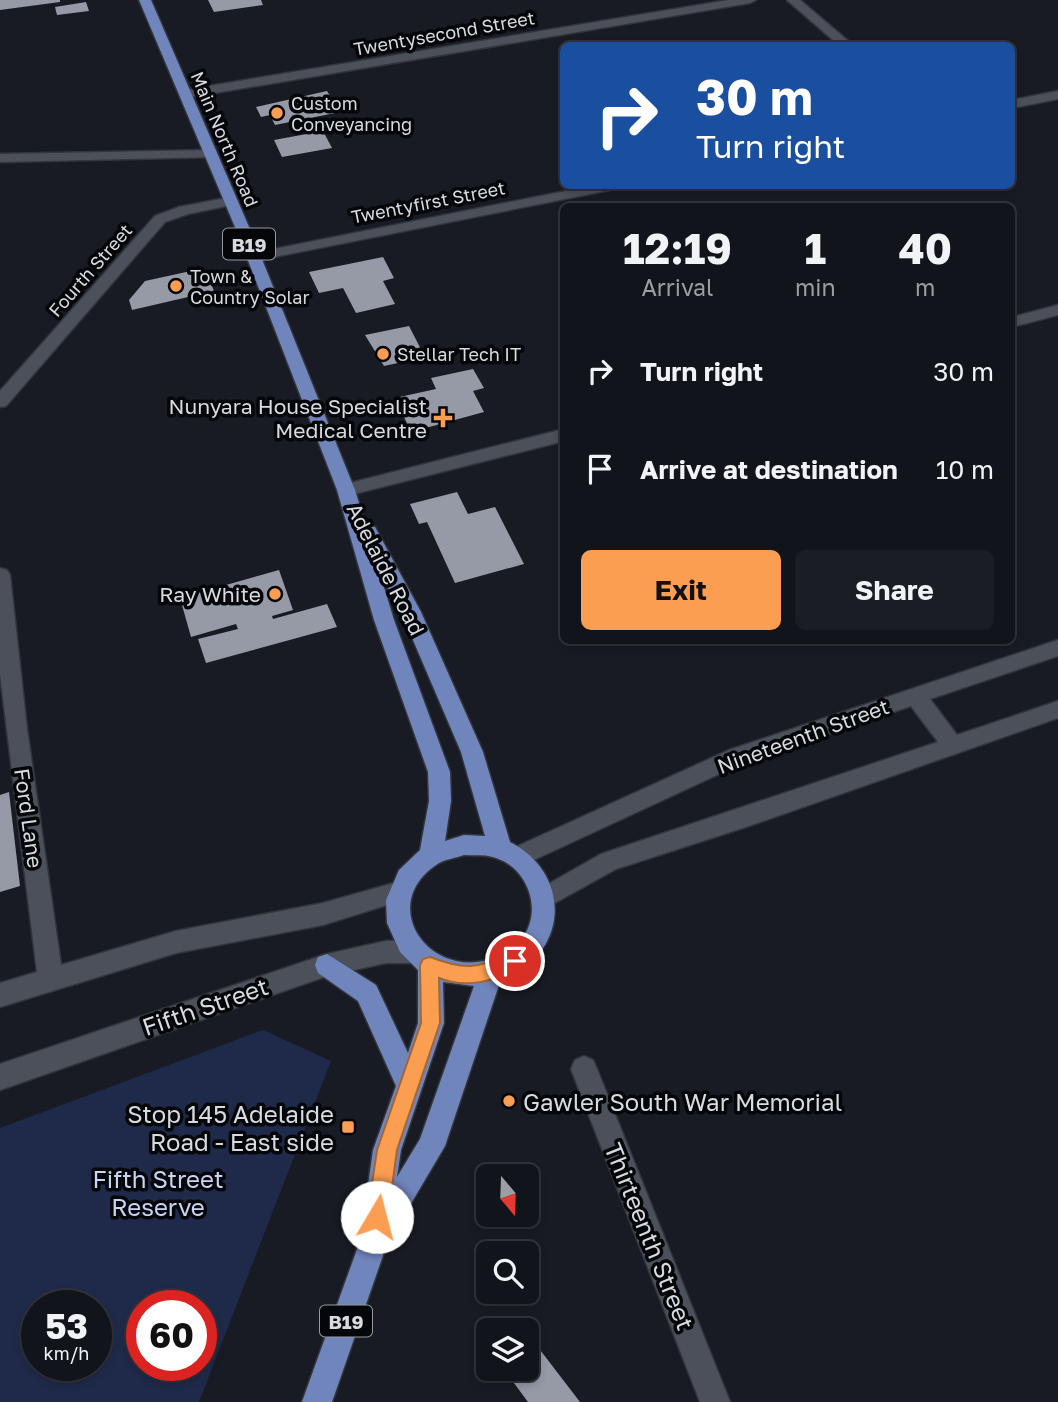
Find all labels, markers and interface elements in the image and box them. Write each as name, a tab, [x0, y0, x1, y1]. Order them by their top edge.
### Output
street label: Twentysecond Street	[352, 6, 536, 60]
text: 30 m	[696, 67, 813, 126]
street label: Main North Road	[187, 68, 263, 210]
icon: right	[581, 70, 672, 161]
place label: Custom Conveyancing	[291, 92, 412, 135]
marker: Custom Conveyancing	[269, 105, 285, 121]
text: Turn right	[696, 127, 845, 165]
street label: Twentyfirst Street	[349, 176, 507, 228]
street label: Fourth Street	[44, 219, 136, 321]
text: 12:19	[623, 223, 732, 273]
text: 1	[804, 223, 826, 273]
text: 40	[898, 223, 952, 273]
road number: B19	[223, 228, 275, 260]
place label: Town & Country Solar	[190, 265, 309, 308]
text: Arrival	[641, 273, 713, 301]
text: min	[795, 273, 836, 301]
text: m	[915, 273, 935, 301]
marker: Town & Country Solar	[168, 278, 184, 294]
place label: Stellar Tech IT	[397, 343, 521, 365]
marker: Stellar Tech IT	[375, 346, 391, 362]
icon: right	[581, 352, 619, 390]
text: Turn right	[640, 356, 763, 387]
text: 30 m	[933, 356, 994, 387]
place label: Nunyara House Specialist Medical Centre	[169, 393, 427, 443]
marker: Nunyara House Specialist Medical Centre	[433, 408, 453, 428]
icon: arrive	[581, 450, 619, 488]
text: Arrive at destination	[640, 454, 898, 485]
text: 10 m	[936, 454, 994, 485]
street label: Adelaide Road	[342, 499, 430, 639]
button: Exit	[581, 550, 781, 630]
button: Share	[795, 550, 994, 630]
place label: Ray White	[159, 581, 261, 607]
marker: Ray White	[267, 586, 283, 602]
street label: Nineteenth Street	[714, 693, 892, 779]
street label: Ford Lane	[9, 767, 49, 869]
pin	[485, 931, 545, 991]
icon: arrive	[496, 942, 534, 980]
street label: Fifth Street	[138, 971, 272, 1041]
place label: Gawler South War Memorial	[523, 1087, 842, 1116]
marker: Gawler South War Memorial	[501, 1093, 517, 1109]
place label: Stop 145 Adelaide Road - East side	[127, 1099, 334, 1156]
marker: Stop 145 Adelaide Road - East side	[340, 1119, 356, 1135]
street label: Thirteenth Street	[599, 1138, 701, 1334]
park label: Fifth Street Reserve	[92, 1164, 224, 1221]
north arrow	[476, 1164, 539, 1227]
map controls	[476, 1164, 539, 1381]
position arrow	[340, 1180, 414, 1254]
button: search	[476, 1241, 539, 1304]
speed limit sign: 60	[126, 1290, 217, 1381]
text: 53	[45, 1305, 88, 1347]
road number: B19	[320, 1306, 372, 1336]
button: layers	[476, 1318, 539, 1381]
text: km/h	[44, 1342, 89, 1364]

